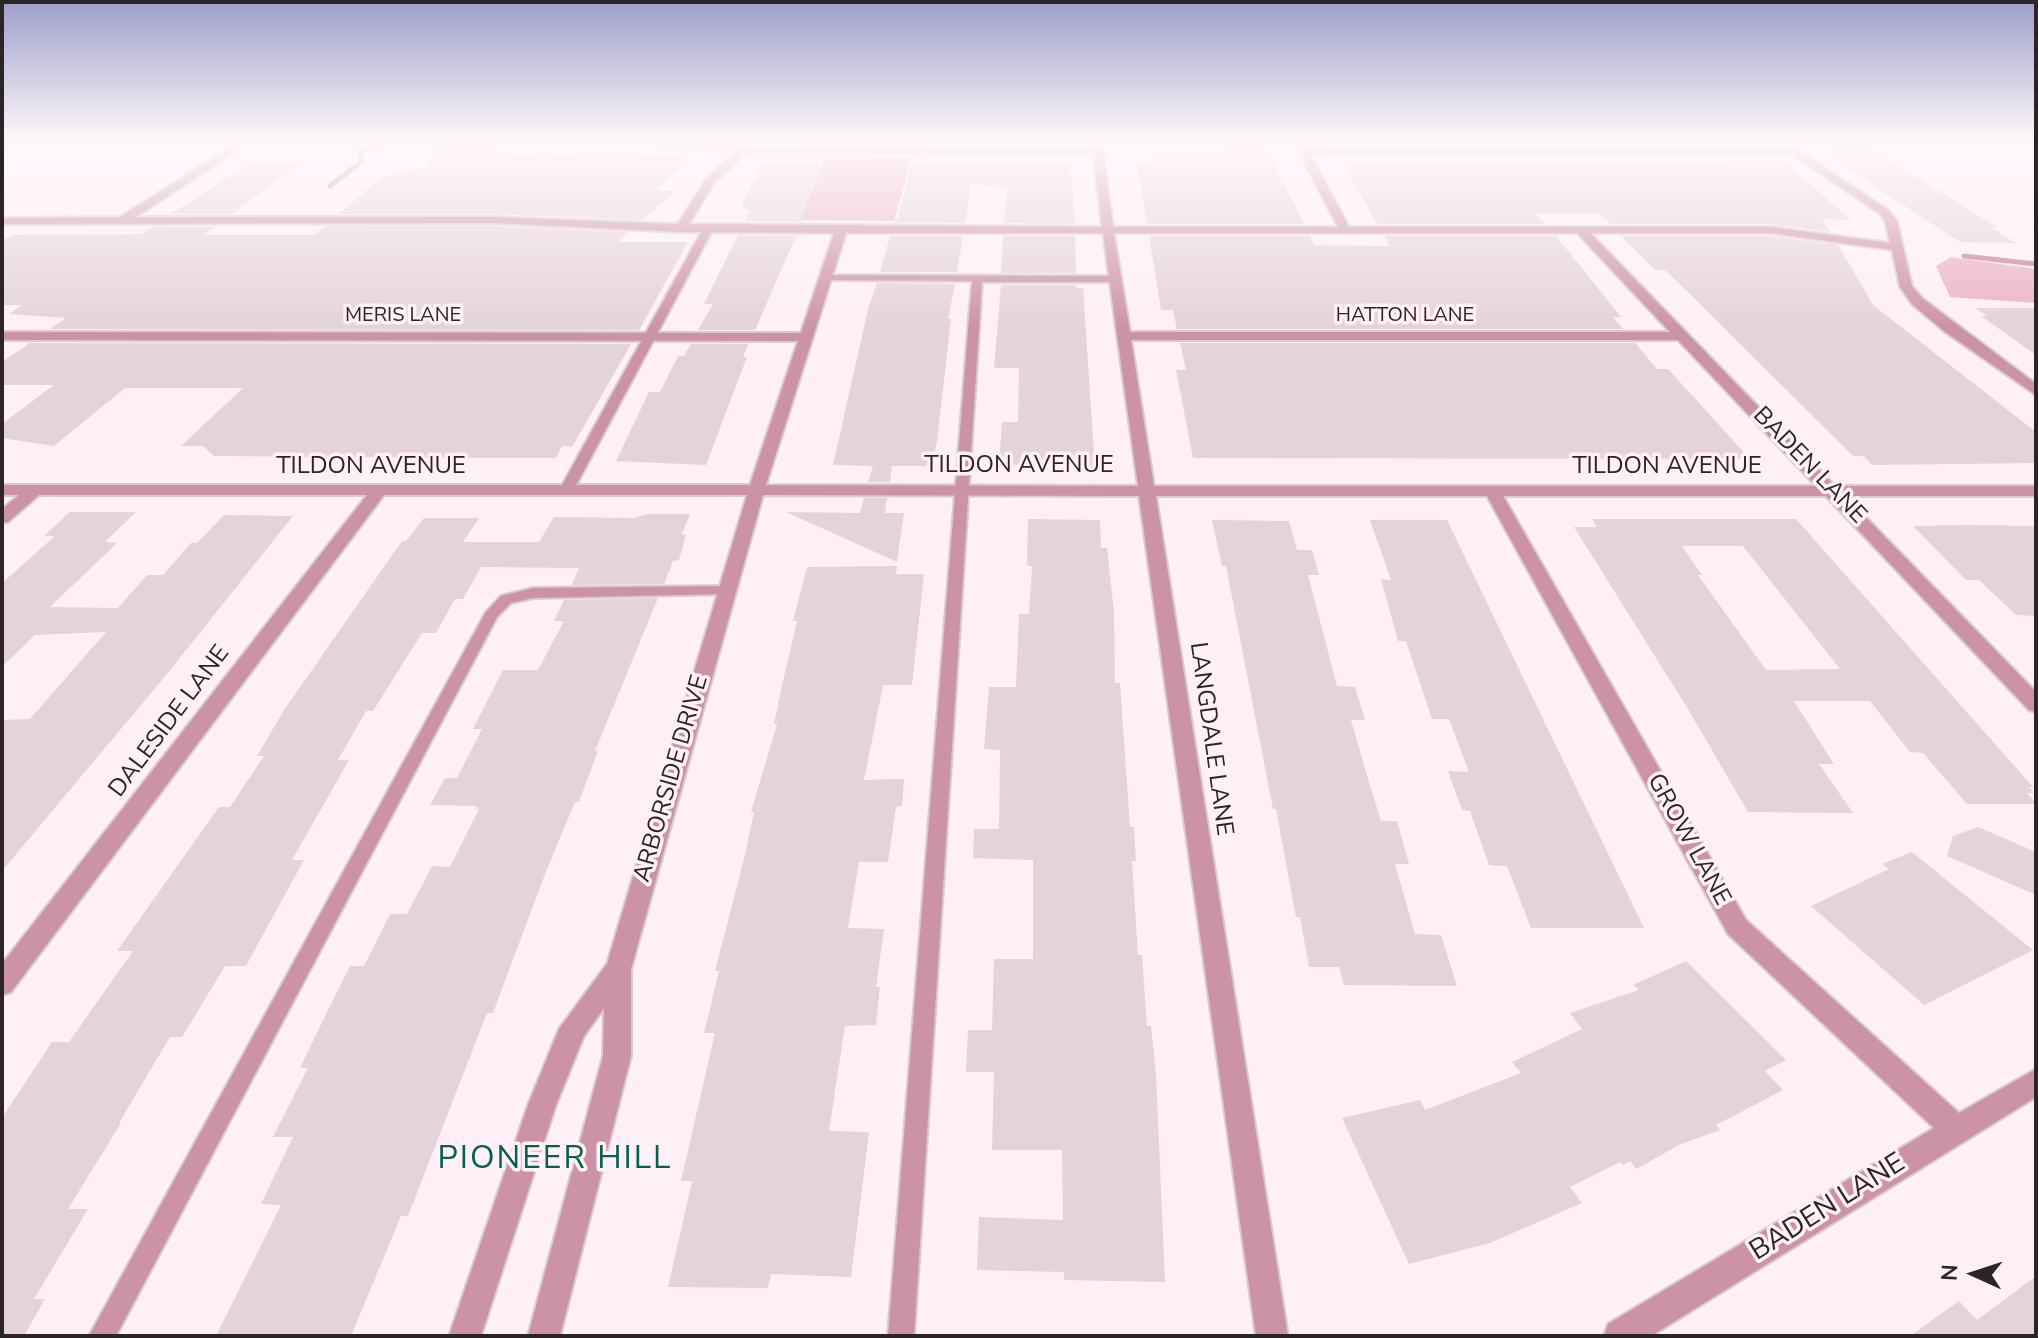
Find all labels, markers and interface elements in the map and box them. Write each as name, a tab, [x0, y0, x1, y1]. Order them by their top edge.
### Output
street label: MERIS LANE	[345, 304, 461, 328]
street label: HATTON LANE	[1336, 304, 1474, 328]
street label: BADEN LANE	[1746, 402, 1872, 530]
street label: TILDON AVENUE	[924, 452, 1114, 480]
street label: TILDON AVENUE	[276, 453, 466, 481]
street label: TILDON AVENUE	[1572, 453, 1762, 481]
street label: DALESIDE LANE	[104, 640, 236, 804]
street label: LANGDALE LANE	[1182, 640, 1238, 838]
street label: ARBORSIDE DRIVE	[629, 672, 715, 886]
street label: GROW LANE	[1640, 769, 1736, 911]
district label: PIONEER HILL	[438, 1141, 672, 1179]
street label: BADEN LANE	[1744, 1147, 1912, 1269]
north arrow	[1934, 1234, 2014, 1314]
text: N	[1935, 1264, 1965, 1282]

